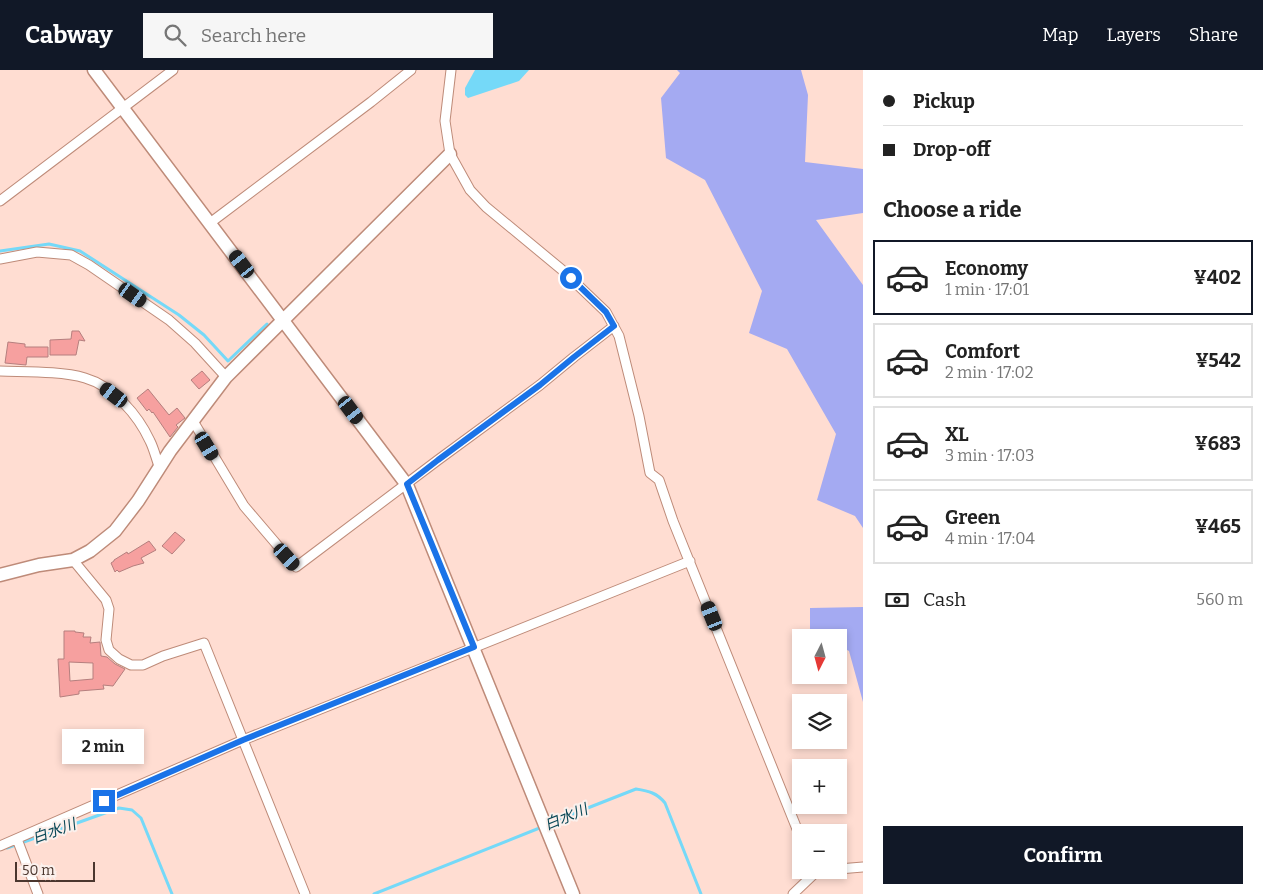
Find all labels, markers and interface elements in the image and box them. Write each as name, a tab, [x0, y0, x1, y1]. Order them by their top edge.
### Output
search box	[143, 13, 493, 58]
text: Cabway	[25, 21, 113, 49]
icon: search	[161, 21, 189, 49]
text: Search here	[201, 24, 306, 47]
text: Map	[1042, 24, 1078, 46]
text: Layers	[1106, 24, 1161, 46]
text: Share	[1189, 24, 1238, 46]
text: Pickup	[913, 90, 975, 113]
text: Drop-off	[913, 138, 991, 161]
text: Choose a ride	[883, 196, 1022, 223]
car	[226, 248, 257, 280]
icon: car	[885, 255, 930, 300]
text: Economy	[945, 257, 1028, 280]
text: ¥402	[1193, 266, 1241, 289]
route start	[560, 267, 582, 289]
car	[116, 280, 149, 310]
text: 1 min · 17:01	[945, 280, 1029, 299]
icon: car	[885, 338, 930, 383]
text: Comfort	[945, 340, 1020, 363]
text: ¥542	[1195, 349, 1241, 372]
text: 2 min · 17:02	[945, 363, 1034, 382]
car	[97, 380, 130, 410]
car	[335, 394, 366, 426]
icon: car	[885, 421, 930, 466]
text: XL	[945, 423, 969, 446]
car	[192, 429, 221, 463]
text: ¥683	[1195, 432, 1241, 455]
text: 3 min · 17:03	[945, 446, 1034, 465]
icon: car	[885, 504, 930, 549]
text: Green	[945, 506, 1000, 529]
text: ¥465	[1195, 515, 1241, 538]
text: 4 min · 17:04	[945, 529, 1035, 548]
car	[271, 541, 302, 573]
icon: cash	[883, 586, 911, 614]
text: Cash	[923, 588, 966, 611]
text: 560 m	[1196, 590, 1243, 609]
car	[699, 599, 724, 633]
north arrow	[792, 629, 848, 684]
map controls	[792, 629, 847, 879]
button: layers	[792, 694, 847, 749]
callout: 2 min	[63, 728, 145, 764]
text: 2 min	[82, 737, 124, 756]
button: +	[792, 759, 847, 814]
route end	[93, 790, 115, 812]
water label: 白水川	[542, 799, 592, 834]
water label: 白水川	[30, 814, 80, 847]
button: −	[792, 824, 847, 879]
button: Confirm	[883, 826, 1243, 884]
scale bar	[15, 859, 95, 882]
text: 50 m	[22, 862, 55, 879]

